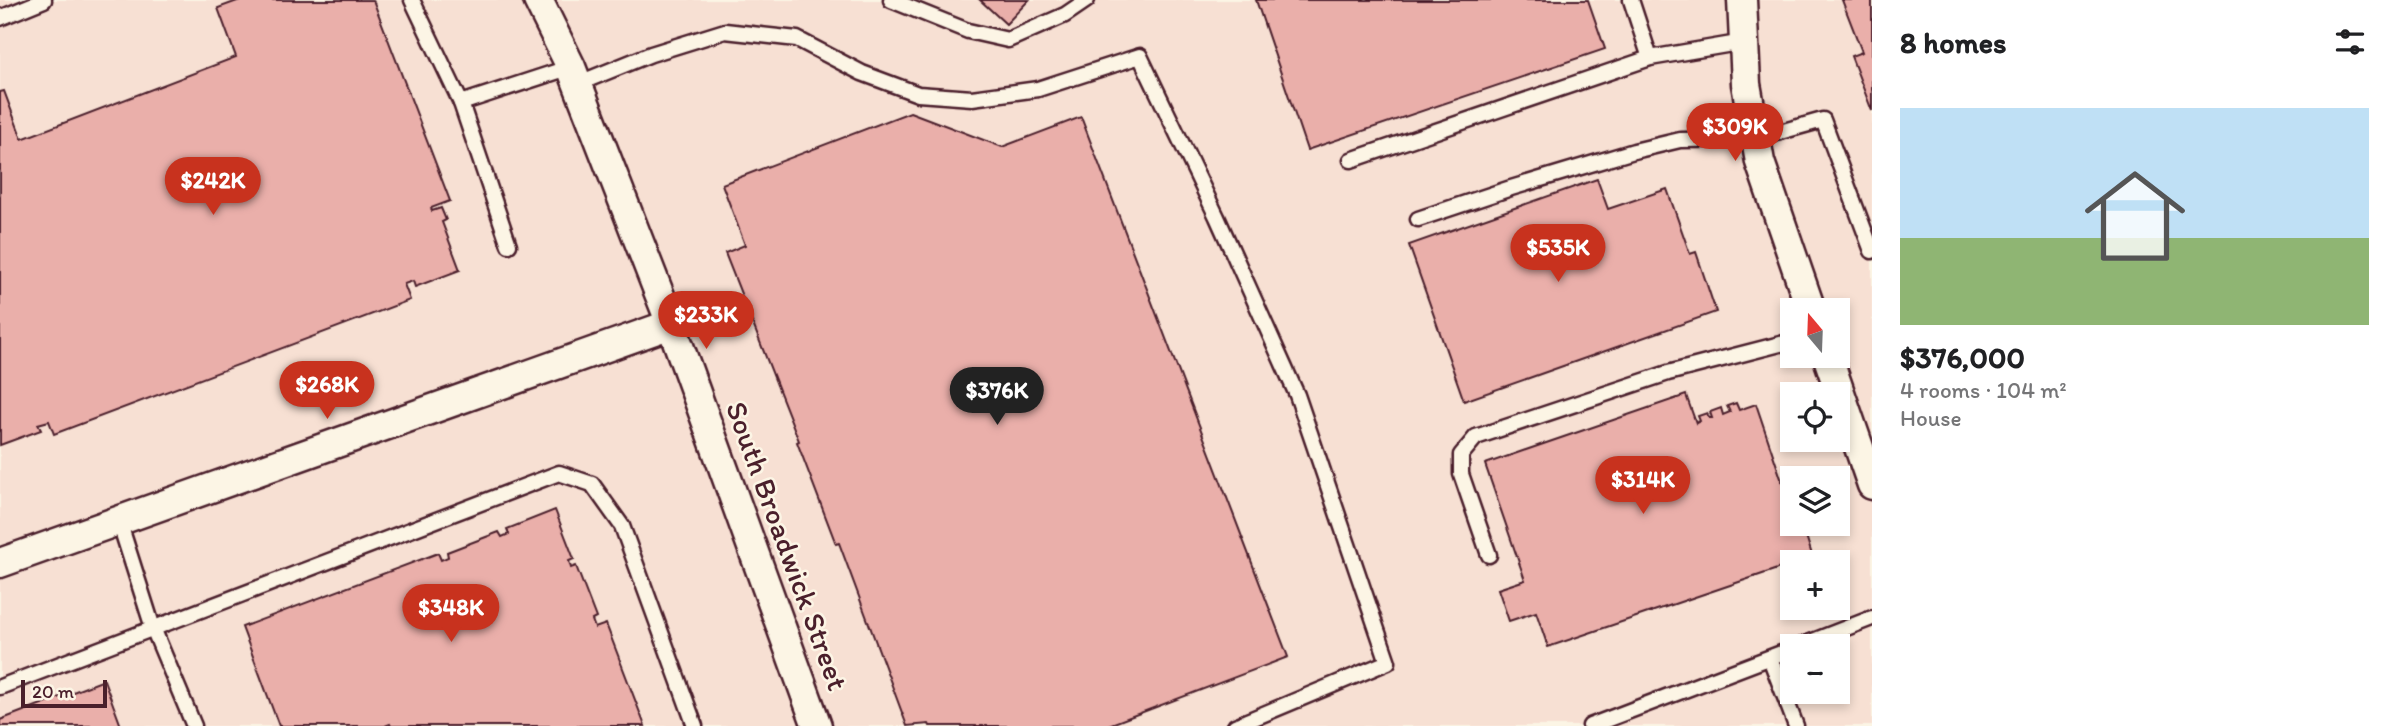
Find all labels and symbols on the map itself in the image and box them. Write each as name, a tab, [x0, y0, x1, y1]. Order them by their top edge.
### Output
pin: $309K	[1686, 104, 1784, 163]
pin: $242K	[164, 158, 262, 217]
pin: $535K	[1509, 224, 1607, 284]
pin: $233K	[657, 292, 755, 351]
north arrow	[1780, 298, 1850, 368]
pin: $268K	[278, 362, 376, 421]
pin: $376K	[948, 368, 1046, 427]
street label: South Broadwick Street	[718, 396, 857, 695]
pin: $314K	[1594, 456, 1692, 516]
pin: $348K	[402, 584, 500, 644]
scale bar	[21, 677, 107, 709]

